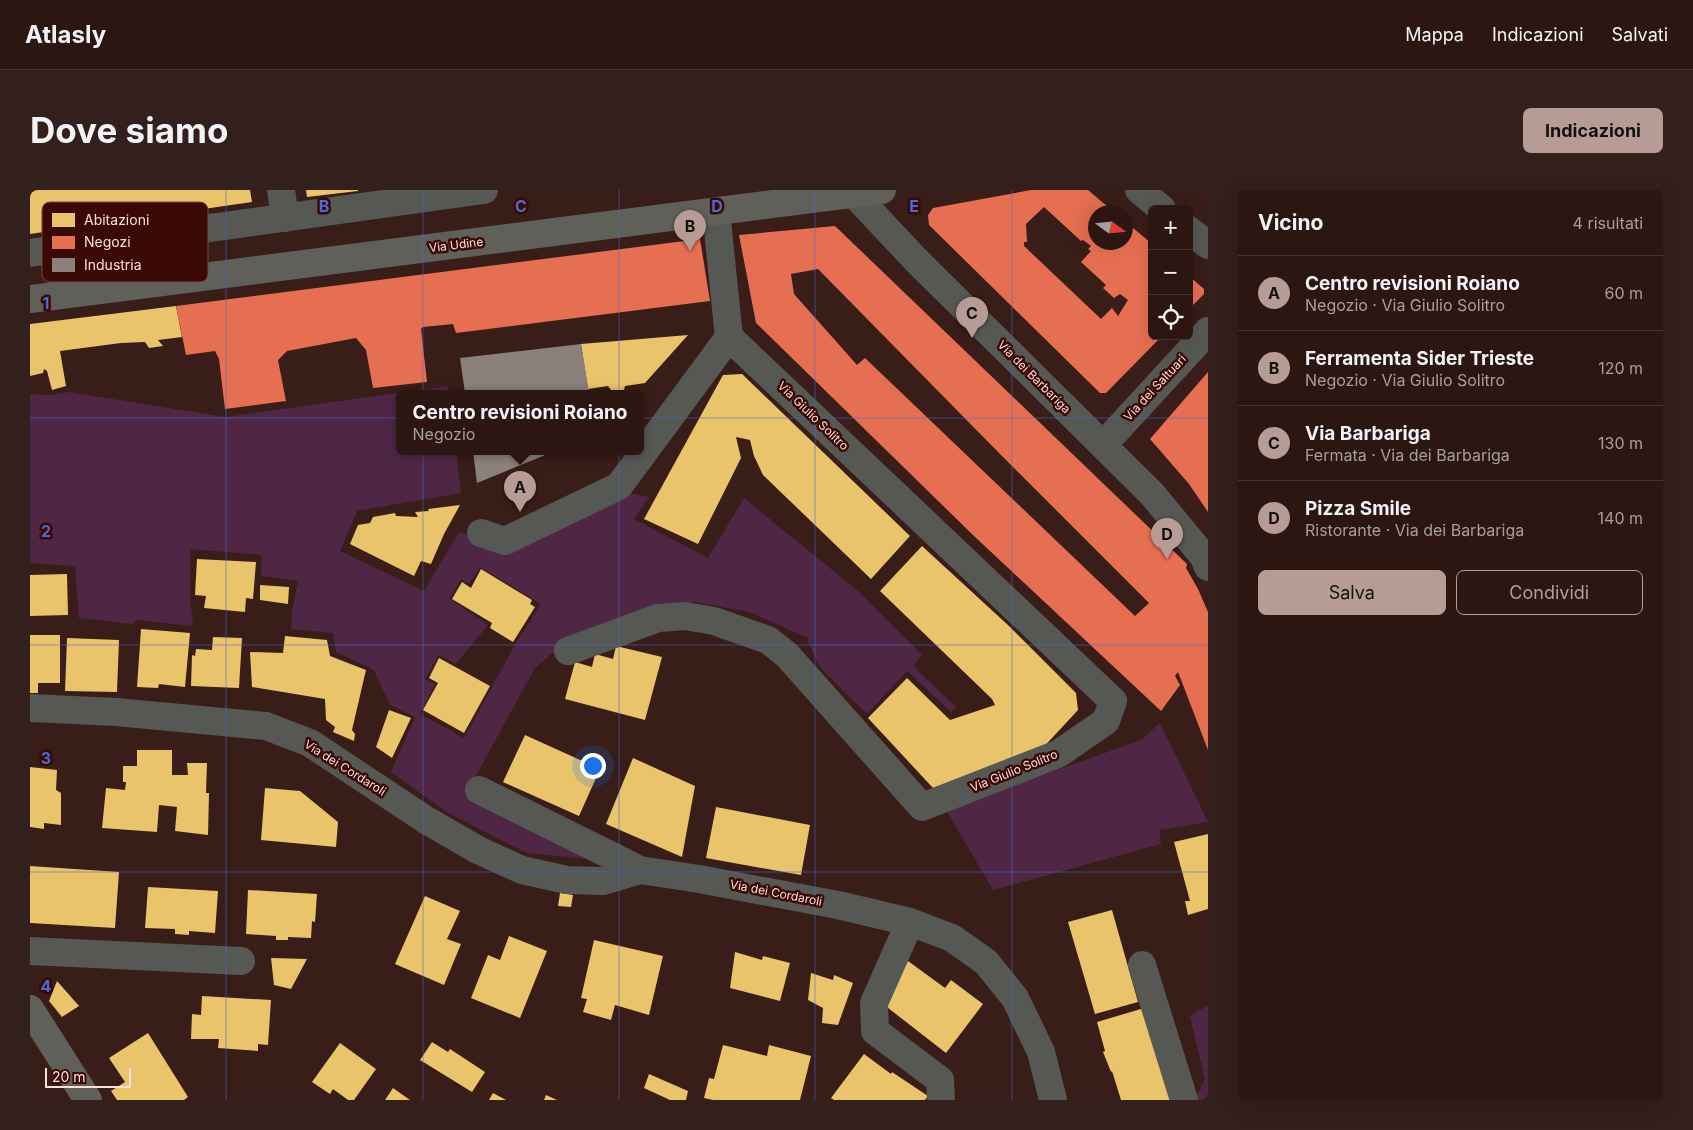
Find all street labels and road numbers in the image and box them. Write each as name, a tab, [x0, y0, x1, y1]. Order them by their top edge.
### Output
street label: Via Udine	[428, 234, 484, 255]
street label: Via dei Barbariga	[995, 337, 1074, 416]
street label: Via dei Saltuari	[1120, 351, 1189, 424]
street label: Via Giulio Solitro	[775, 378, 852, 453]
street label: Via dei Cordaroli	[302, 736, 389, 799]
street label: Via Giulio Solitro	[968, 746, 1060, 795]
street label: Via dei Cordaroli	[729, 876, 824, 909]

